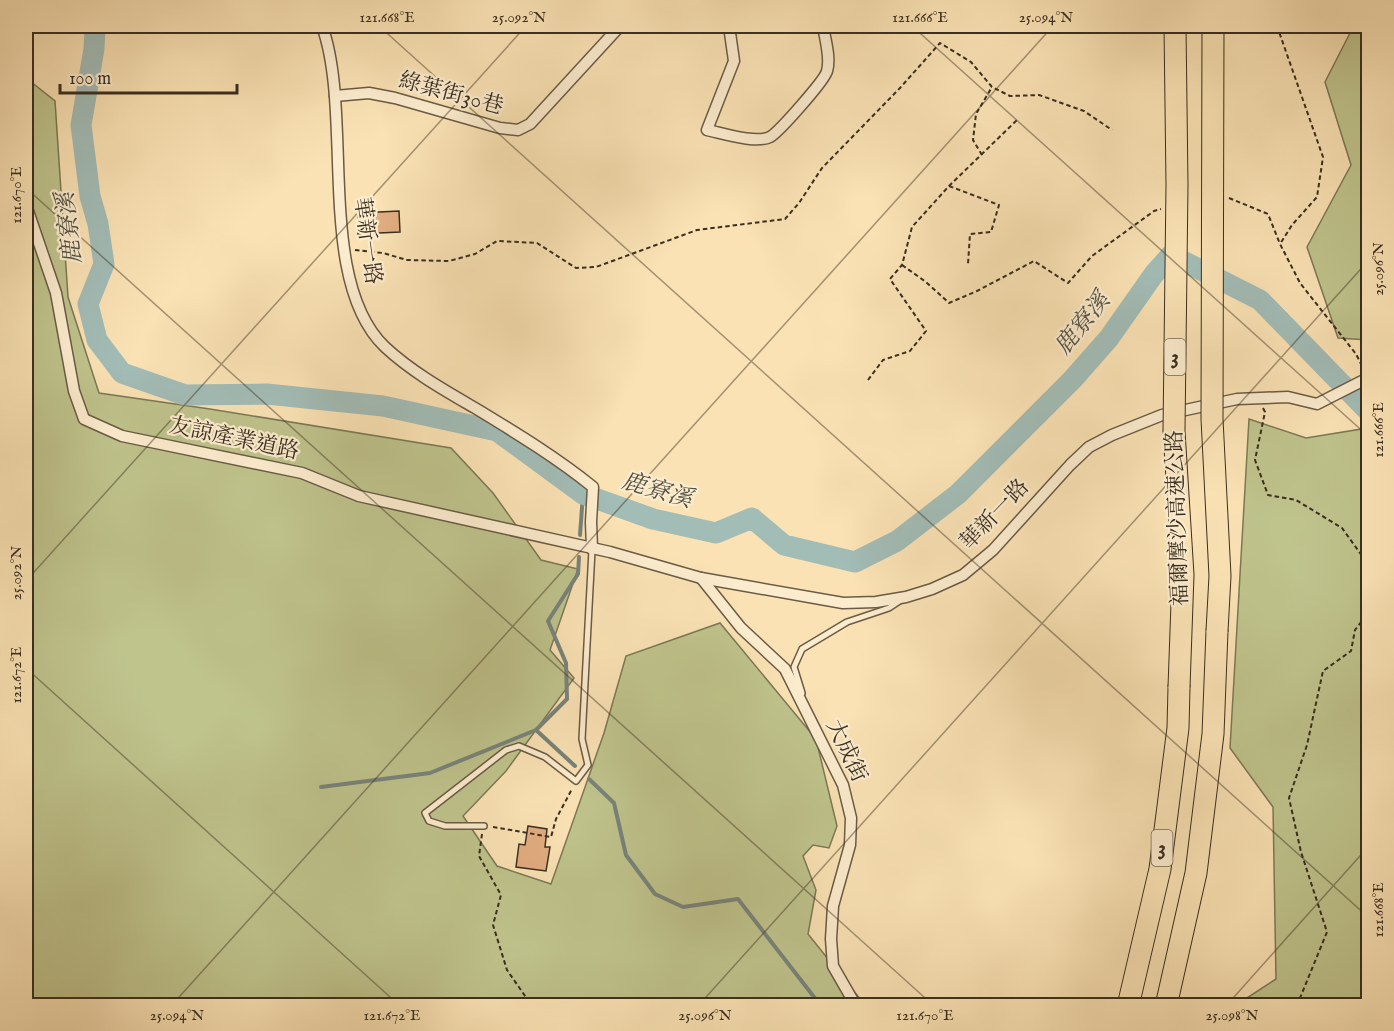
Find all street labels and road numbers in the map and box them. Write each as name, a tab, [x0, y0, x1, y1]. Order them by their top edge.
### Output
street label: 綠葉街30巷	[396, 67, 506, 121]
street label: 華新一路	[347, 195, 387, 287]
road number: 3	[1164, 339, 1186, 375]
street label: 友諒產業道路	[167, 412, 301, 466]
street label: 福爾摩沙高速公路	[1161, 430, 1195, 606]
street label: 華新一路	[954, 474, 1036, 556]
street label: 大成街	[819, 715, 873, 787]
road number: 3	[1152, 830, 1172, 866]

